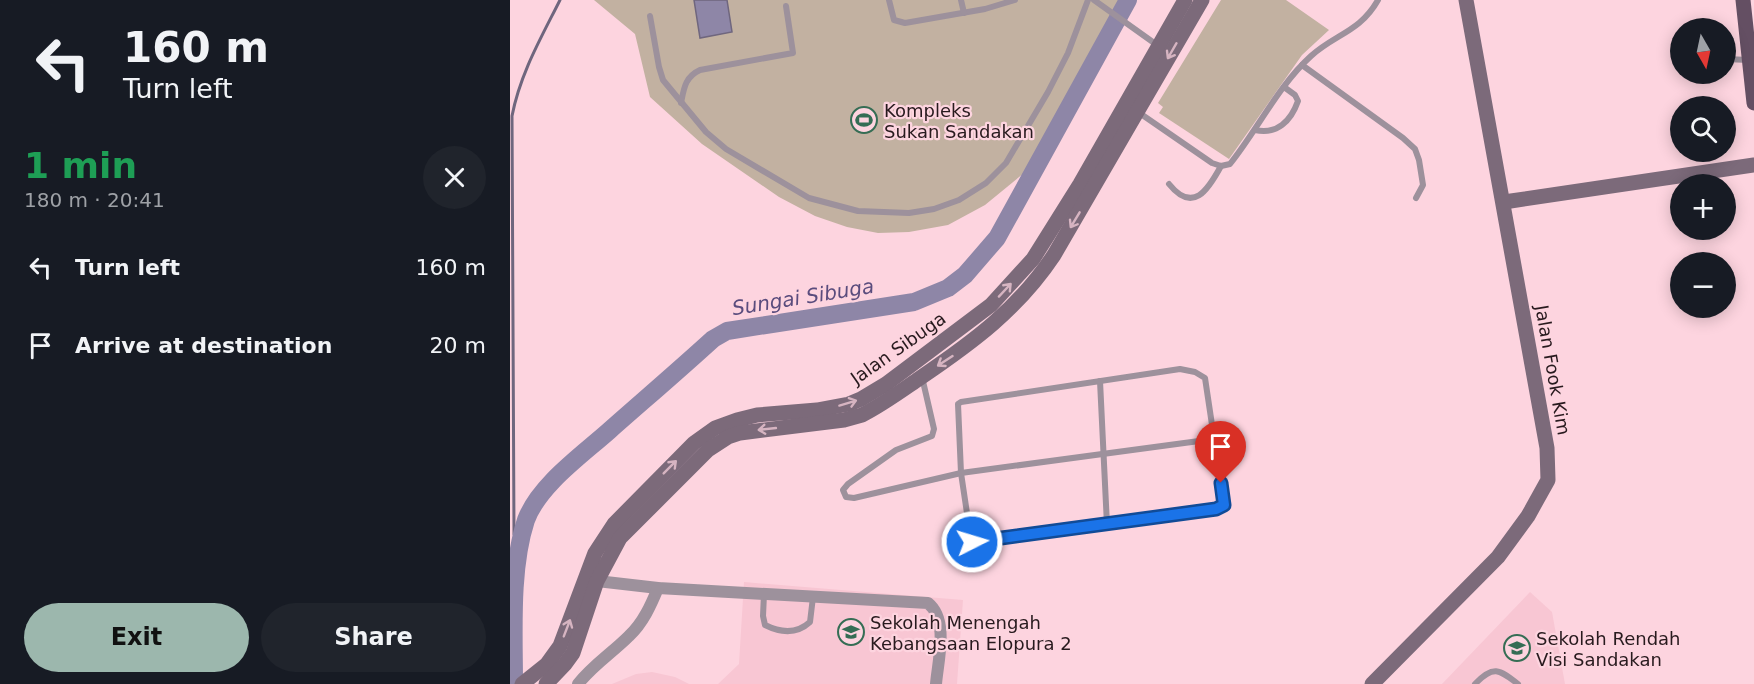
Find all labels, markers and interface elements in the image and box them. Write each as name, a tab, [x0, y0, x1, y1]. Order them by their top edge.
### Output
north arrow	[1670, 18, 1736, 84]
map controls	[1670, 18, 1736, 318]
text: 160 m	[123, 23, 269, 72]
icon: left	[24, 24, 102, 102]
one-way arrow	[1166, 42, 1178, 59]
text: Turn left	[123, 73, 233, 104]
button: search	[1670, 96, 1736, 162]
place label: Kompleks Sukan Sandakan	[884, 100, 1034, 142]
sports icon: Kompleks Sukan Sandakan	[849, 105, 879, 135]
text: 1 min	[24, 145, 137, 186]
button: close	[423, 146, 486, 209]
button: +	[1670, 174, 1736, 240]
text: 180 m · 20:41	[24, 188, 165, 212]
one-way arrow	[1069, 211, 1081, 228]
icon: left	[24, 251, 57, 284]
button: −	[1670, 252, 1736, 318]
text: Turn left	[75, 255, 180, 280]
text: 160 m	[416, 255, 486, 280]
water label: Sungai Sibuga	[730, 274, 876, 320]
one-way arrow	[997, 283, 1011, 298]
street label: Jalan Fook Kim	[1531, 302, 1575, 437]
street label: Jalan Sibuga	[846, 308, 950, 389]
icon: arrive	[24, 329, 57, 362]
text: Arrive at destination	[75, 333, 332, 358]
text: 20 m	[430, 333, 486, 358]
one-way arrow	[936, 355, 953, 368]
one-way arrow	[838, 397, 857, 408]
pin	[1195, 421, 1246, 483]
one-way arrow	[757, 424, 777, 435]
icon: arrive	[1204, 430, 1237, 463]
one-way arrow	[663, 459, 678, 474]
position arrow	[940, 510, 1004, 574]
button: Exit	[24, 603, 249, 672]
button: Share	[261, 603, 486, 672]
place label: Sekolah Menengah Kebangsaan Elopura 2	[870, 612, 1072, 654]
school or university icon: Sekolah Menengah Kebangsaan Elopura 2	[836, 617, 866, 647]
one-way arrow	[563, 619, 574, 638]
place label: Sekolah Rendah Visi Sandakan	[1536, 628, 1681, 670]
school or university icon: Sekolah Rendah Visi Sandakan	[1502, 633, 1532, 663]

